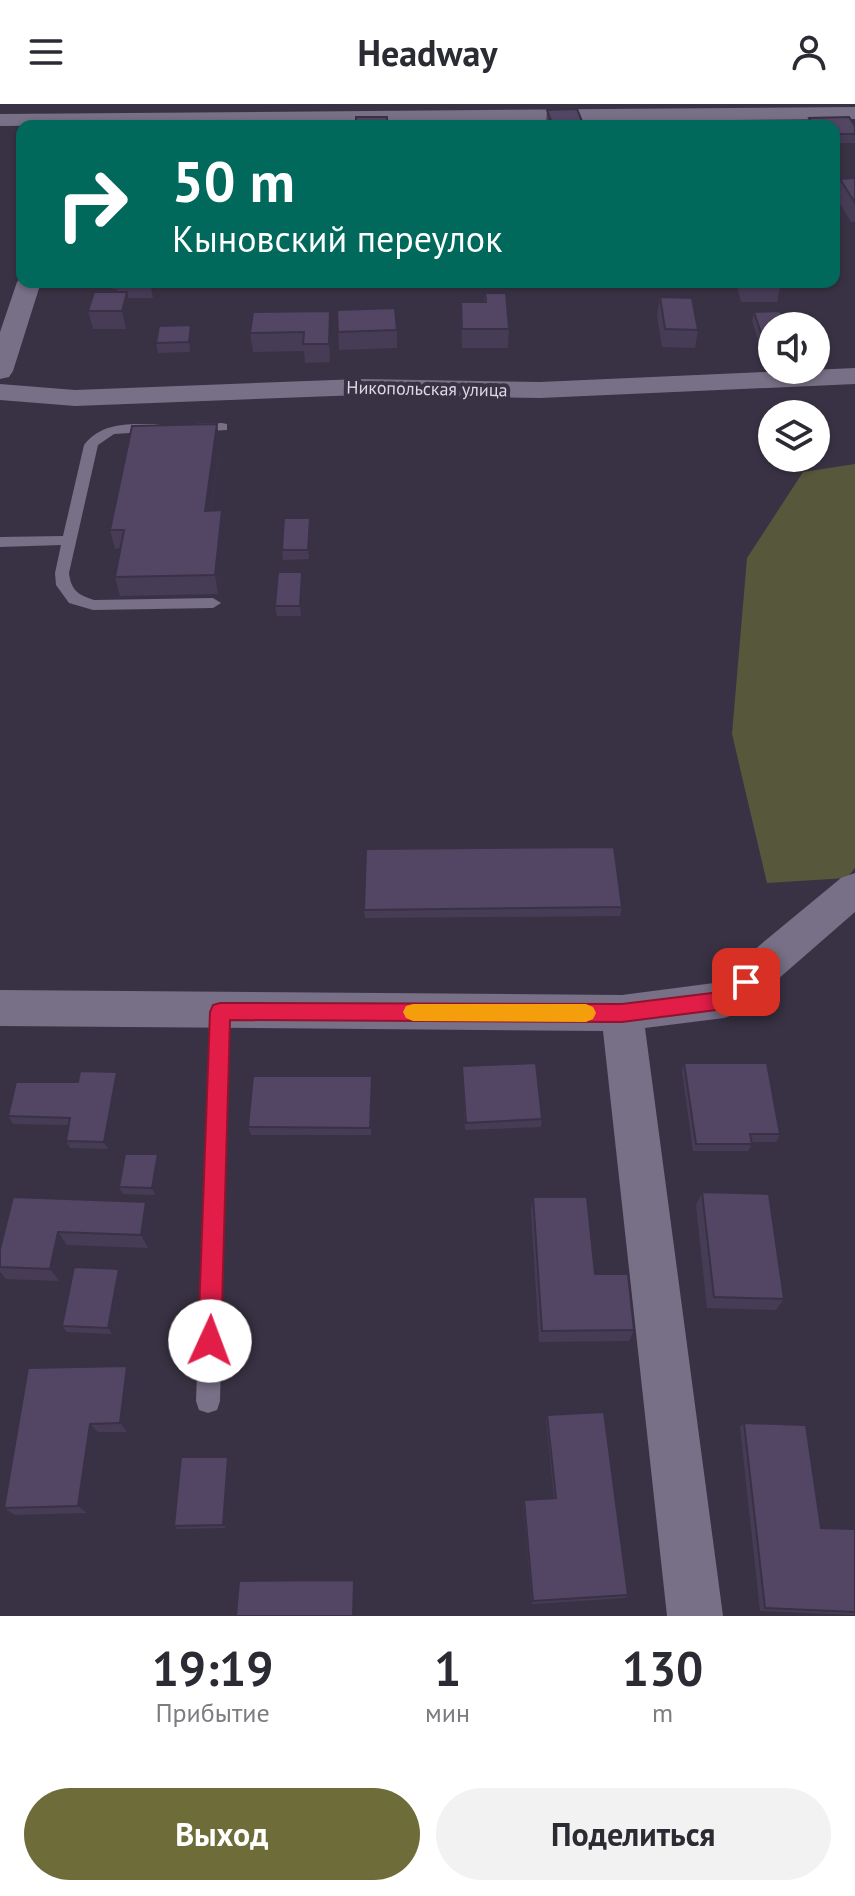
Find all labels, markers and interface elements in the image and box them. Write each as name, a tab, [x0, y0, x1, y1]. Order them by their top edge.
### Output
text: Headway	[357, 29, 498, 76]
icon: menu	[24, 30, 68, 74]
icon: person	[787, 30, 831, 74]
text: 50 m	[172, 145, 295, 217]
icon: right	[40, 152, 144, 256]
text: Кыновский переулок	[172, 215, 502, 262]
map controls	[758, 312, 830, 472]
button: sound	[758, 312, 830, 384]
street label: Никопольская улица	[346, 376, 508, 401]
button: layers	[758, 400, 830, 472]
pin	[712, 948, 780, 1016]
icon: arrive	[724, 960, 768, 1004]
position arrow	[168, 1299, 252, 1383]
text: 19:19	[152, 1637, 273, 1699]
text: 1	[434, 1637, 461, 1699]
text: 130	[622, 1637, 703, 1699]
text: Прибытие	[155, 1696, 270, 1729]
text: мин	[425, 1696, 470, 1729]
text: m	[652, 1696, 673, 1729]
button: Выход	[24, 1788, 420, 1880]
button: Поделиться	[436, 1788, 831, 1880]

